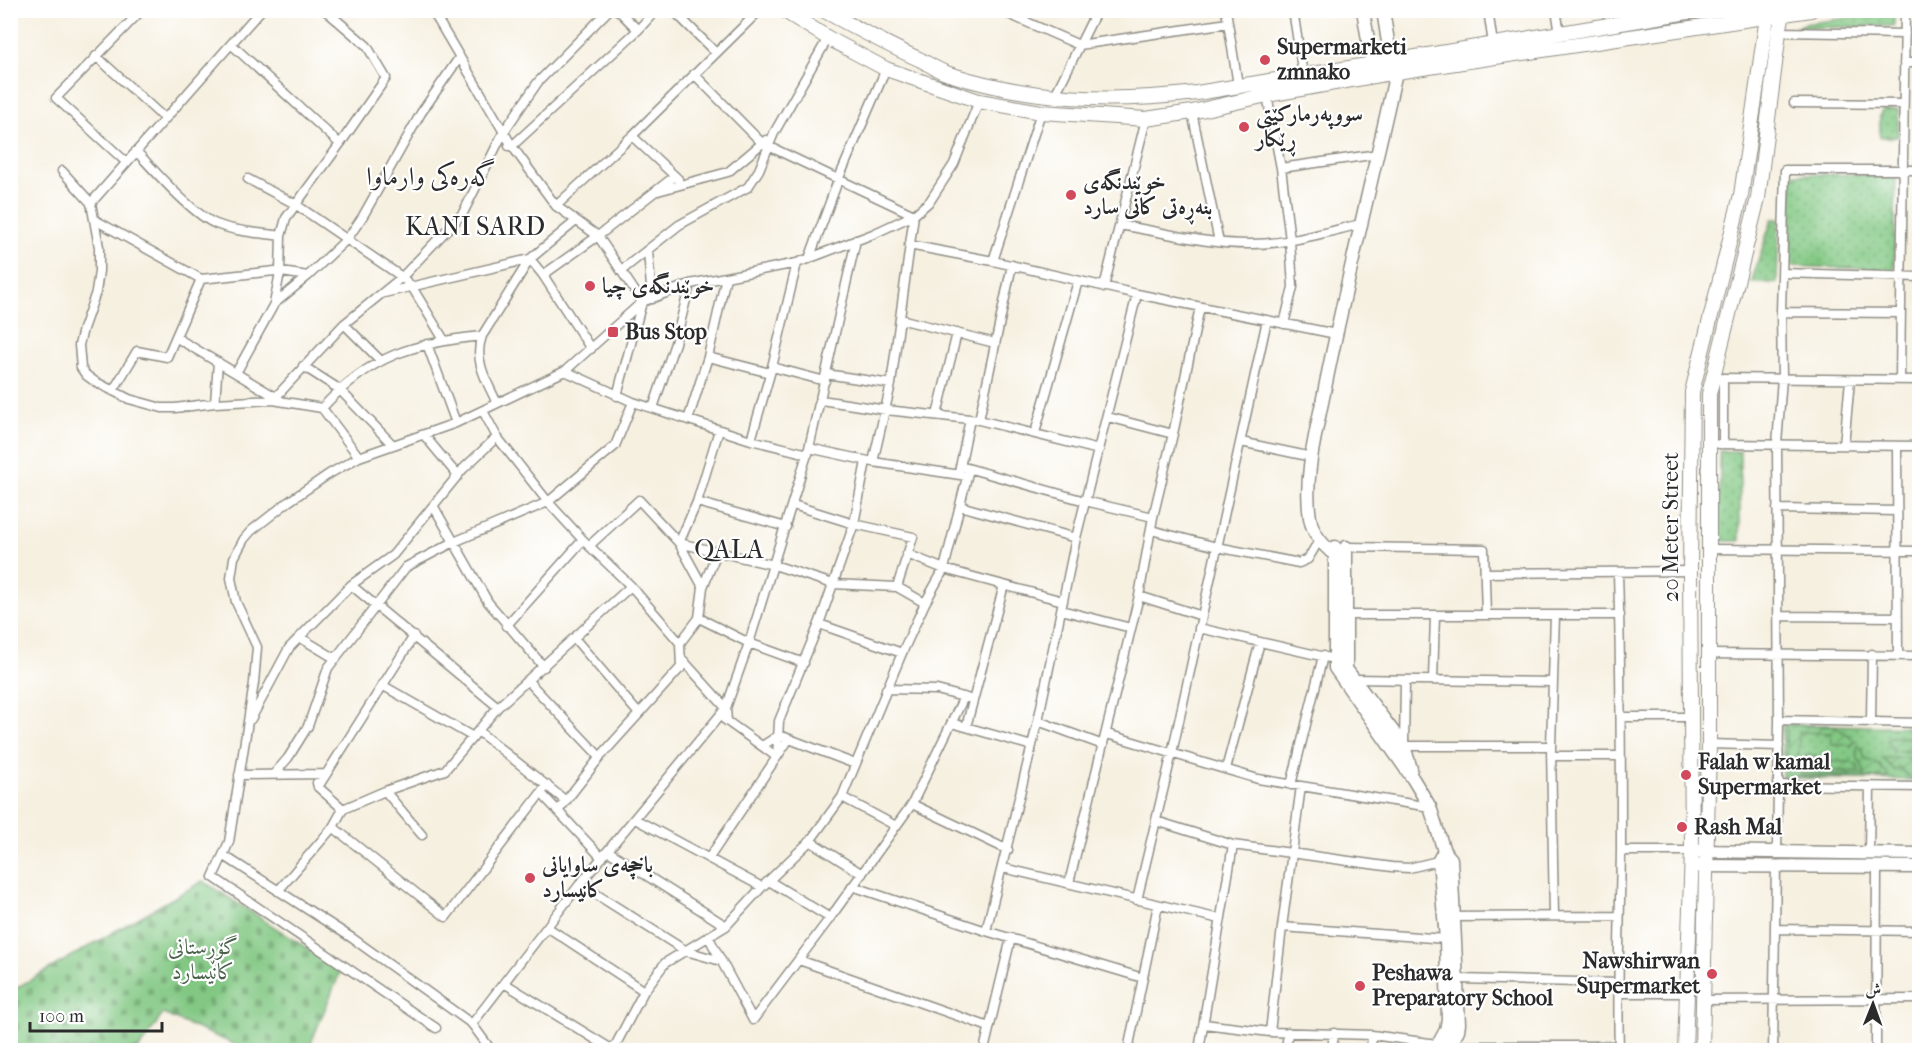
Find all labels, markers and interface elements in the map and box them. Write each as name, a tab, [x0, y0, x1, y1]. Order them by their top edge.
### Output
place label: Supermarketi zmnako	[1276, 34, 1407, 85]
marker: Supermarketi zmnako	[1258, 53, 1272, 67]
place label: سووپەرمارکێتی ڕێکار	[1253, 101, 1363, 157]
marker: سووپەرمارکێتی ڕێکار	[1237, 120, 1251, 134]
district label: گەرەکی وارماوا	[366, 158, 496, 192]
place label: خوێندنگەی بنەڕەتی کانی سارد	[1083, 168, 1212, 225]
marker: خوێندنگەی بنەڕەتی کانی سارد	[1064, 188, 1078, 202]
district label: KANI SARD	[405, 211, 545, 242]
place label: خوێندنگەی چیا	[602, 272, 714, 300]
marker: خوێندنگەی چیا	[583, 279, 597, 293]
place label: Bus Stop	[625, 319, 707, 345]
marker: Bus Stop	[606, 325, 620, 339]
street label: 20 Meter Street	[1658, 452, 1684, 602]
district label: QALA	[694, 534, 765, 565]
place label: Falah w kamal Supermarket	[1697, 749, 1831, 800]
marker: Falah w kamal Supermarket	[1679, 768, 1693, 782]
place label: Rash Mal	[1694, 814, 1783, 840]
marker: Rash Mal	[1675, 820, 1689, 834]
place label: باخچەی ساوایانی کانیسارد	[541, 852, 653, 903]
marker: باخچەی ساوایانی کانیسارد	[523, 871, 537, 885]
park label: گۆڕستانی کانیسارد	[168, 934, 238, 985]
place label: Nawshirwan Supermarket	[1577, 948, 1701, 999]
place label: Peshawa Preparatory School	[1372, 960, 1554, 1011]
marker: Nawshirwan Supermarket	[1705, 967, 1719, 981]
north arrow	[1843, 974, 1903, 1034]
marker: Peshawa Preparatory School	[1353, 979, 1367, 993]
text: ش	[1865, 980, 1881, 999]
scale bar	[30, 995, 162, 1033]
text: 100 m	[39, 1006, 84, 1027]

